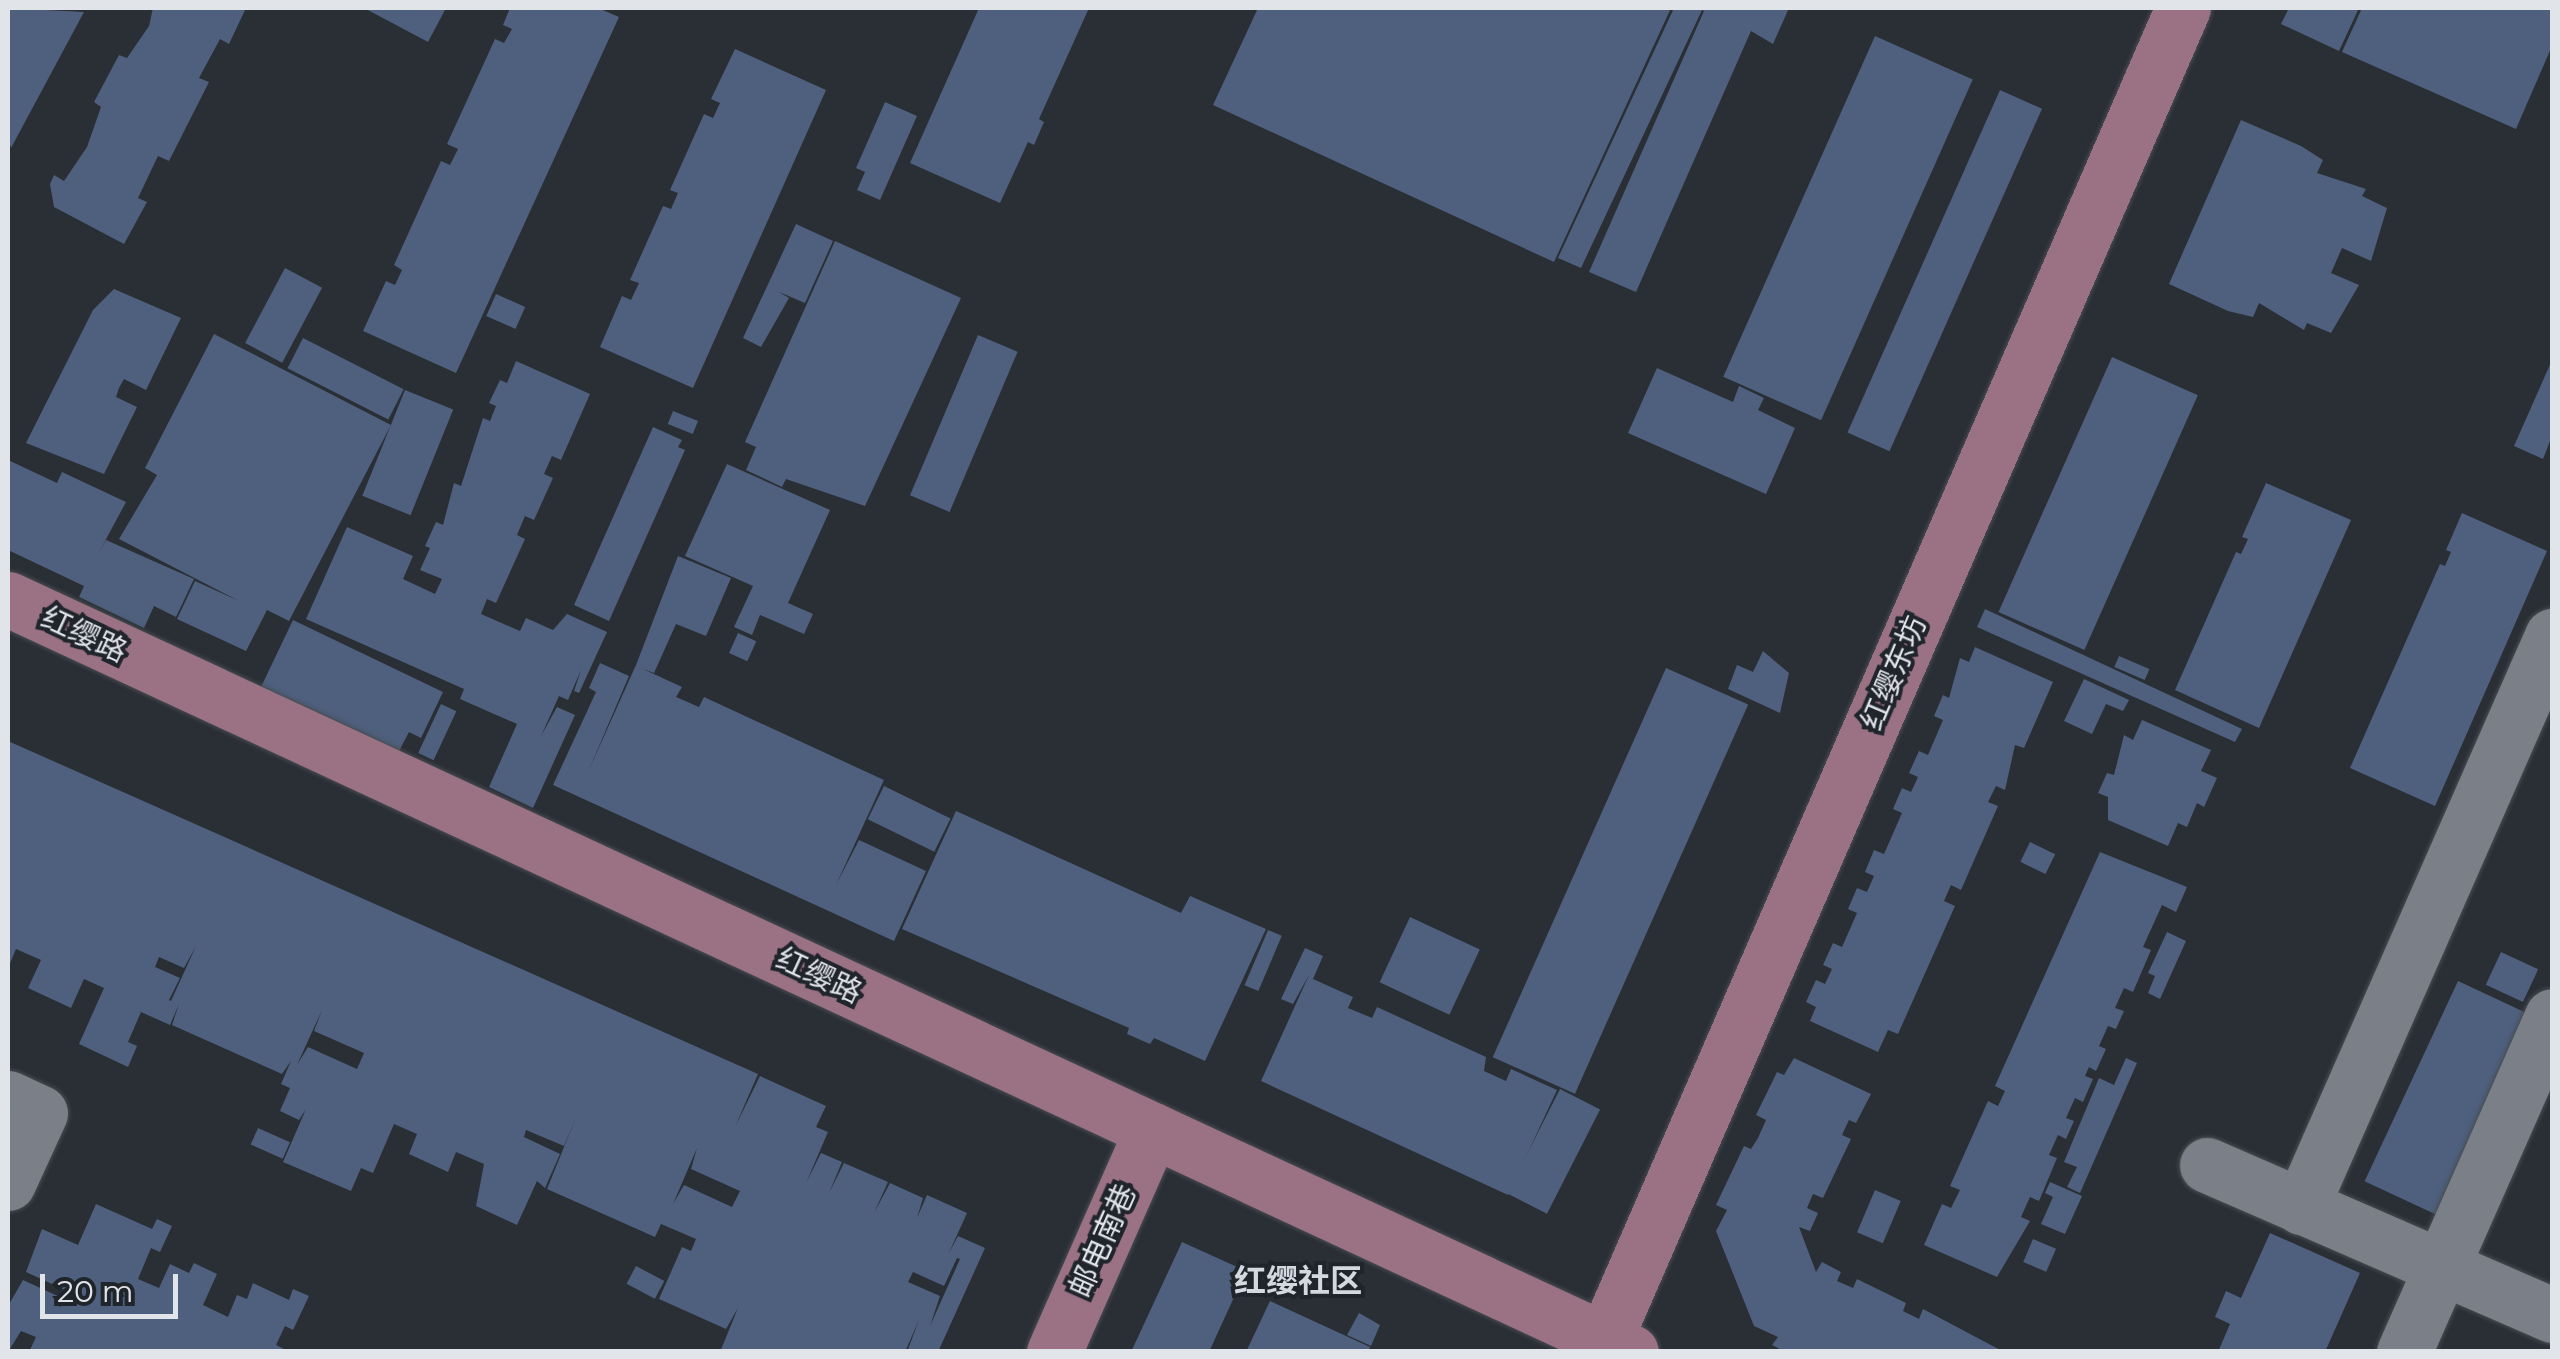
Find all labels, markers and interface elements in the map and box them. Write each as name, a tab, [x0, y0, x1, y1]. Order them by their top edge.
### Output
street label: 红缨路	[36, 600, 132, 670]
street label: 红缨东坊	[1854, 611, 1934, 735]
street label: 红缨路	[771, 941, 867, 1011]
street label: 邮电南巷	[1062, 1179, 1144, 1303]
scale bar	[45, 1254, 182, 1316]
district label: 红缨社区	[1234, 1262, 1362, 1300]
text: 20 m	[57, 1273, 134, 1310]

